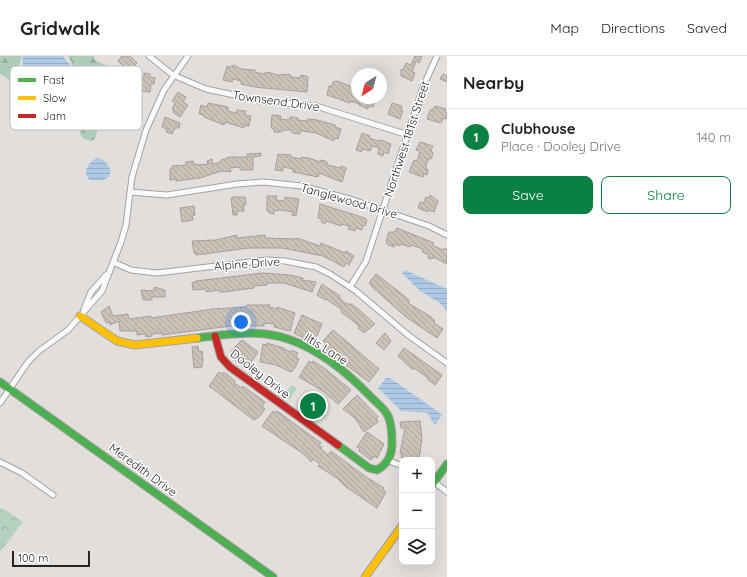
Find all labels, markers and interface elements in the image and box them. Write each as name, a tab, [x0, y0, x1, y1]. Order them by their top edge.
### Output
text: Gridwalk	[20, 16, 100, 40]
text: Map	[550, 19, 579, 37]
text: Directions	[601, 19, 665, 37]
text: Saved	[687, 19, 727, 37]
legend	[10, 66, 142, 130]
north arrow	[351, 68, 387, 104]
text: Nearby	[463, 72, 524, 93]
text: Fast	[43, 73, 65, 87]
street label: Northwest 181st Street	[381, 79, 432, 199]
street label: Townsend Drive	[232, 87, 321, 114]
text: Slow	[43, 91, 67, 105]
text: Jam	[43, 109, 66, 123]
text: Clubhouse	[501, 119, 576, 138]
text: 1	[473, 129, 479, 145]
text: 140 m	[696, 129, 731, 145]
text: Place · Dooley Drive	[501, 138, 621, 154]
button: Save	[463, 176, 593, 214]
button: Share	[601, 176, 731, 214]
street label: Tanglewood Drive	[299, 180, 400, 222]
street label: Alpine Drive	[213, 254, 281, 273]
your location	[231, 312, 251, 332]
street label: Iltis Lane	[302, 329, 351, 368]
street label: Dooley Drive	[227, 346, 293, 402]
pin: 1	[300, 391, 326, 421]
street label: Meredith Drive	[106, 440, 181, 500]
map controls	[399, 457, 435, 565]
button: +	[399, 457, 435, 493]
button: −	[399, 493, 435, 529]
button: layers	[399, 529, 435, 565]
scale bar	[12, 549, 90, 568]
text: 100 m	[18, 551, 48, 565]

